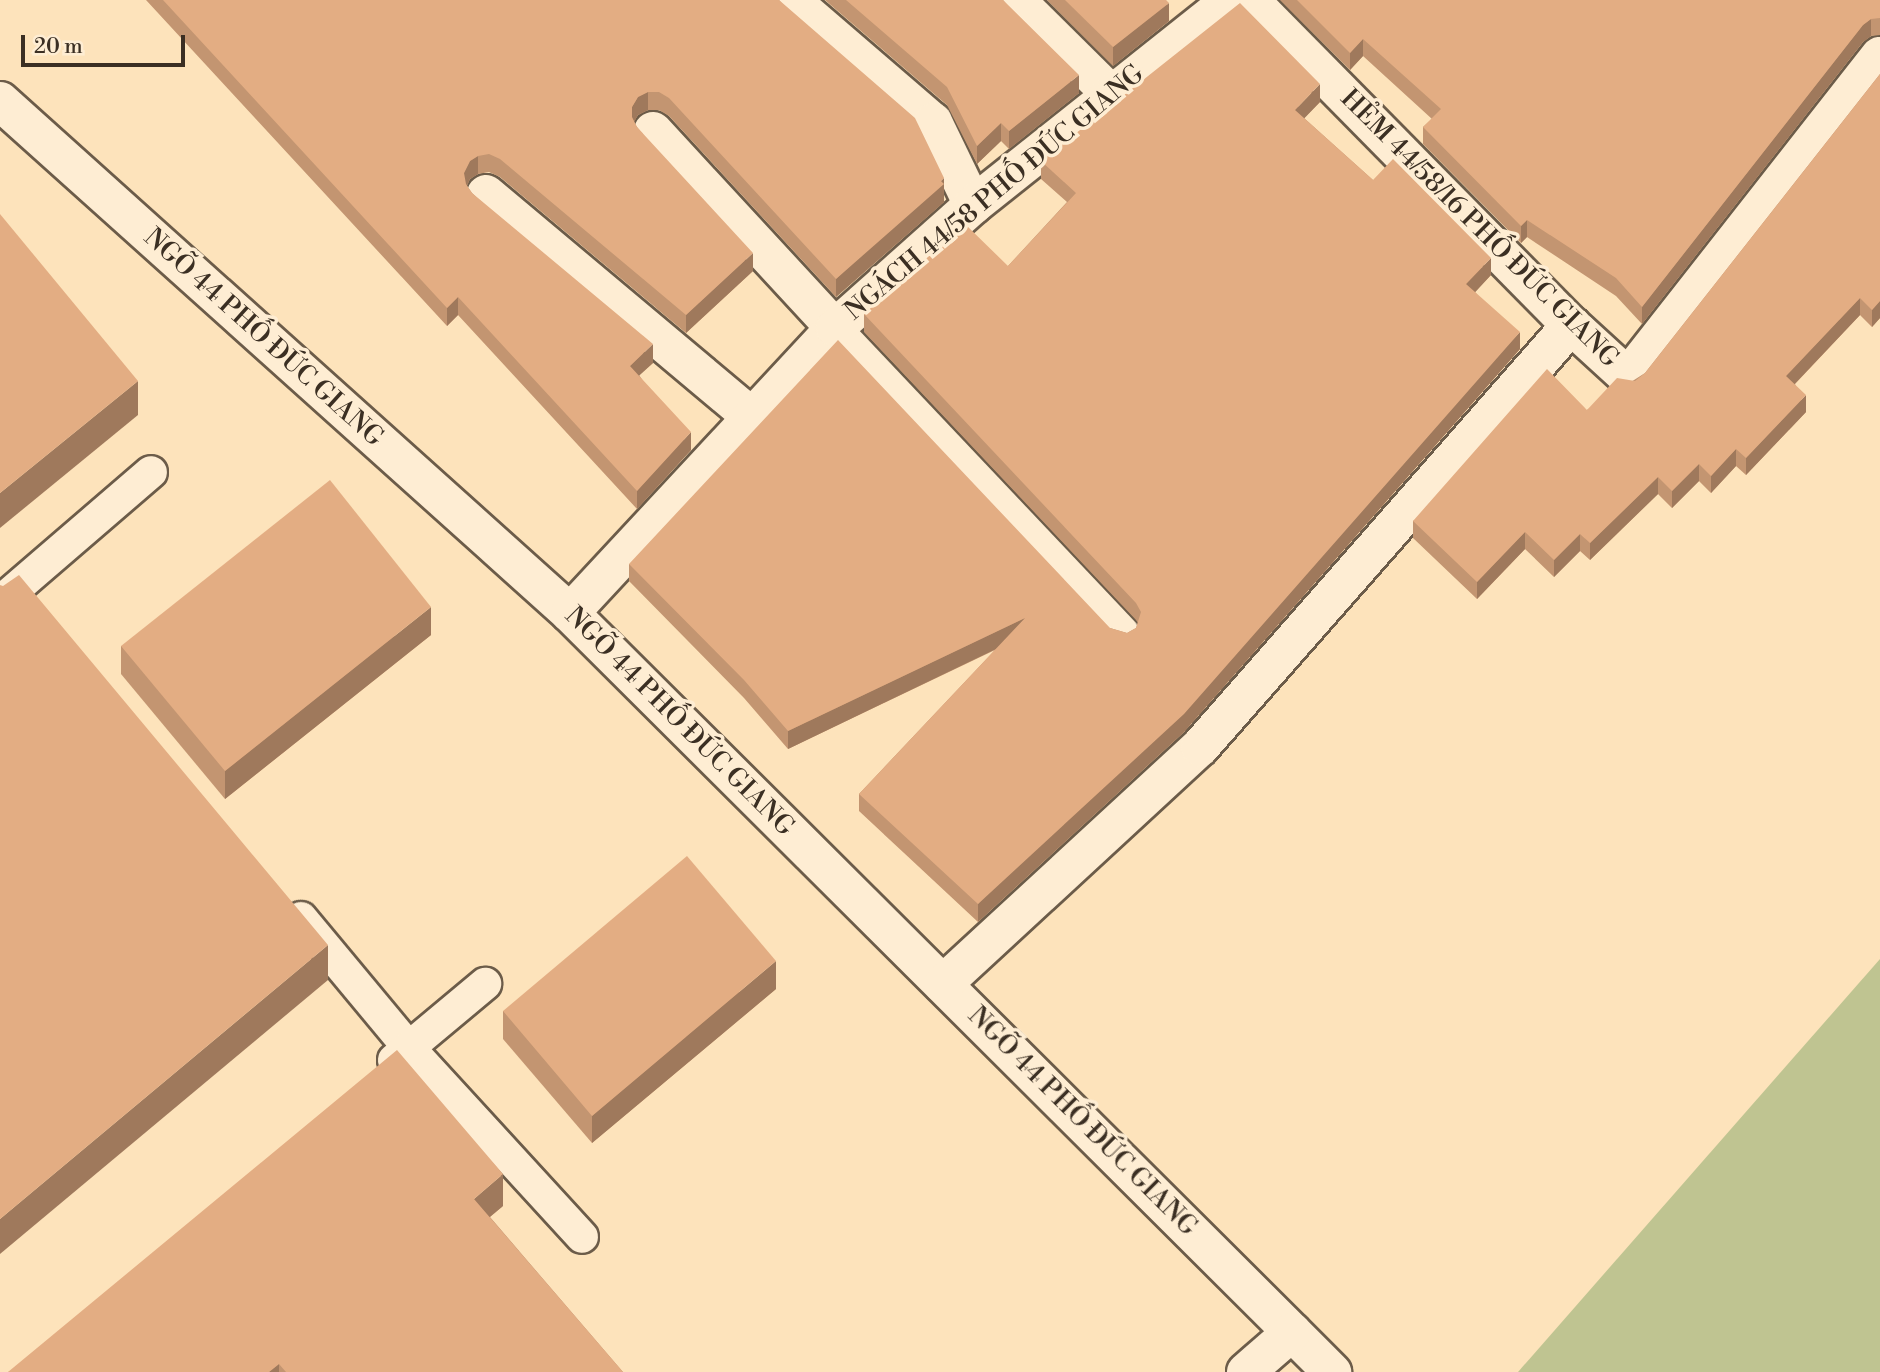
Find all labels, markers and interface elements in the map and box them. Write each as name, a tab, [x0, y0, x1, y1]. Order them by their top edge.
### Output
scale bar	[24, 21, 189, 65]
text: 20 m	[34, 34, 83, 60]
street label: NGÁCH 44/58 PHỐ ĐỨC GIANG	[839, 59, 1151, 327]
street label: HẺM 44/58/16 PHỐ ĐỨC GIANG	[1333, 83, 1625, 375]
street label: NGÕ 44 PHỐ ĐỨC GIANG	[137, 222, 389, 454]
street label: NGÕ 44 PHỐ ĐỨC GIANG	[558, 601, 800, 843]
street label: NGÕ 44 PHỐ ĐỨC GIANG	[961, 1001, 1203, 1243]

